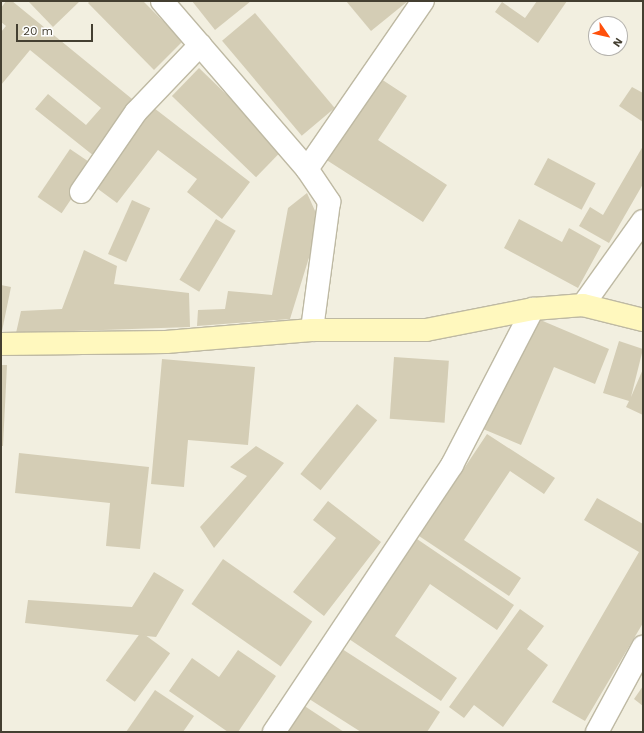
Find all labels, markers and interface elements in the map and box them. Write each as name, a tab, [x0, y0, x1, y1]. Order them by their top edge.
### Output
scale bar	[18, 16, 95, 42]
north arrow	[588, 16, 628, 56]
text: 20 m	[23, 24, 53, 38]
text: N	[610, 35, 625, 49]

